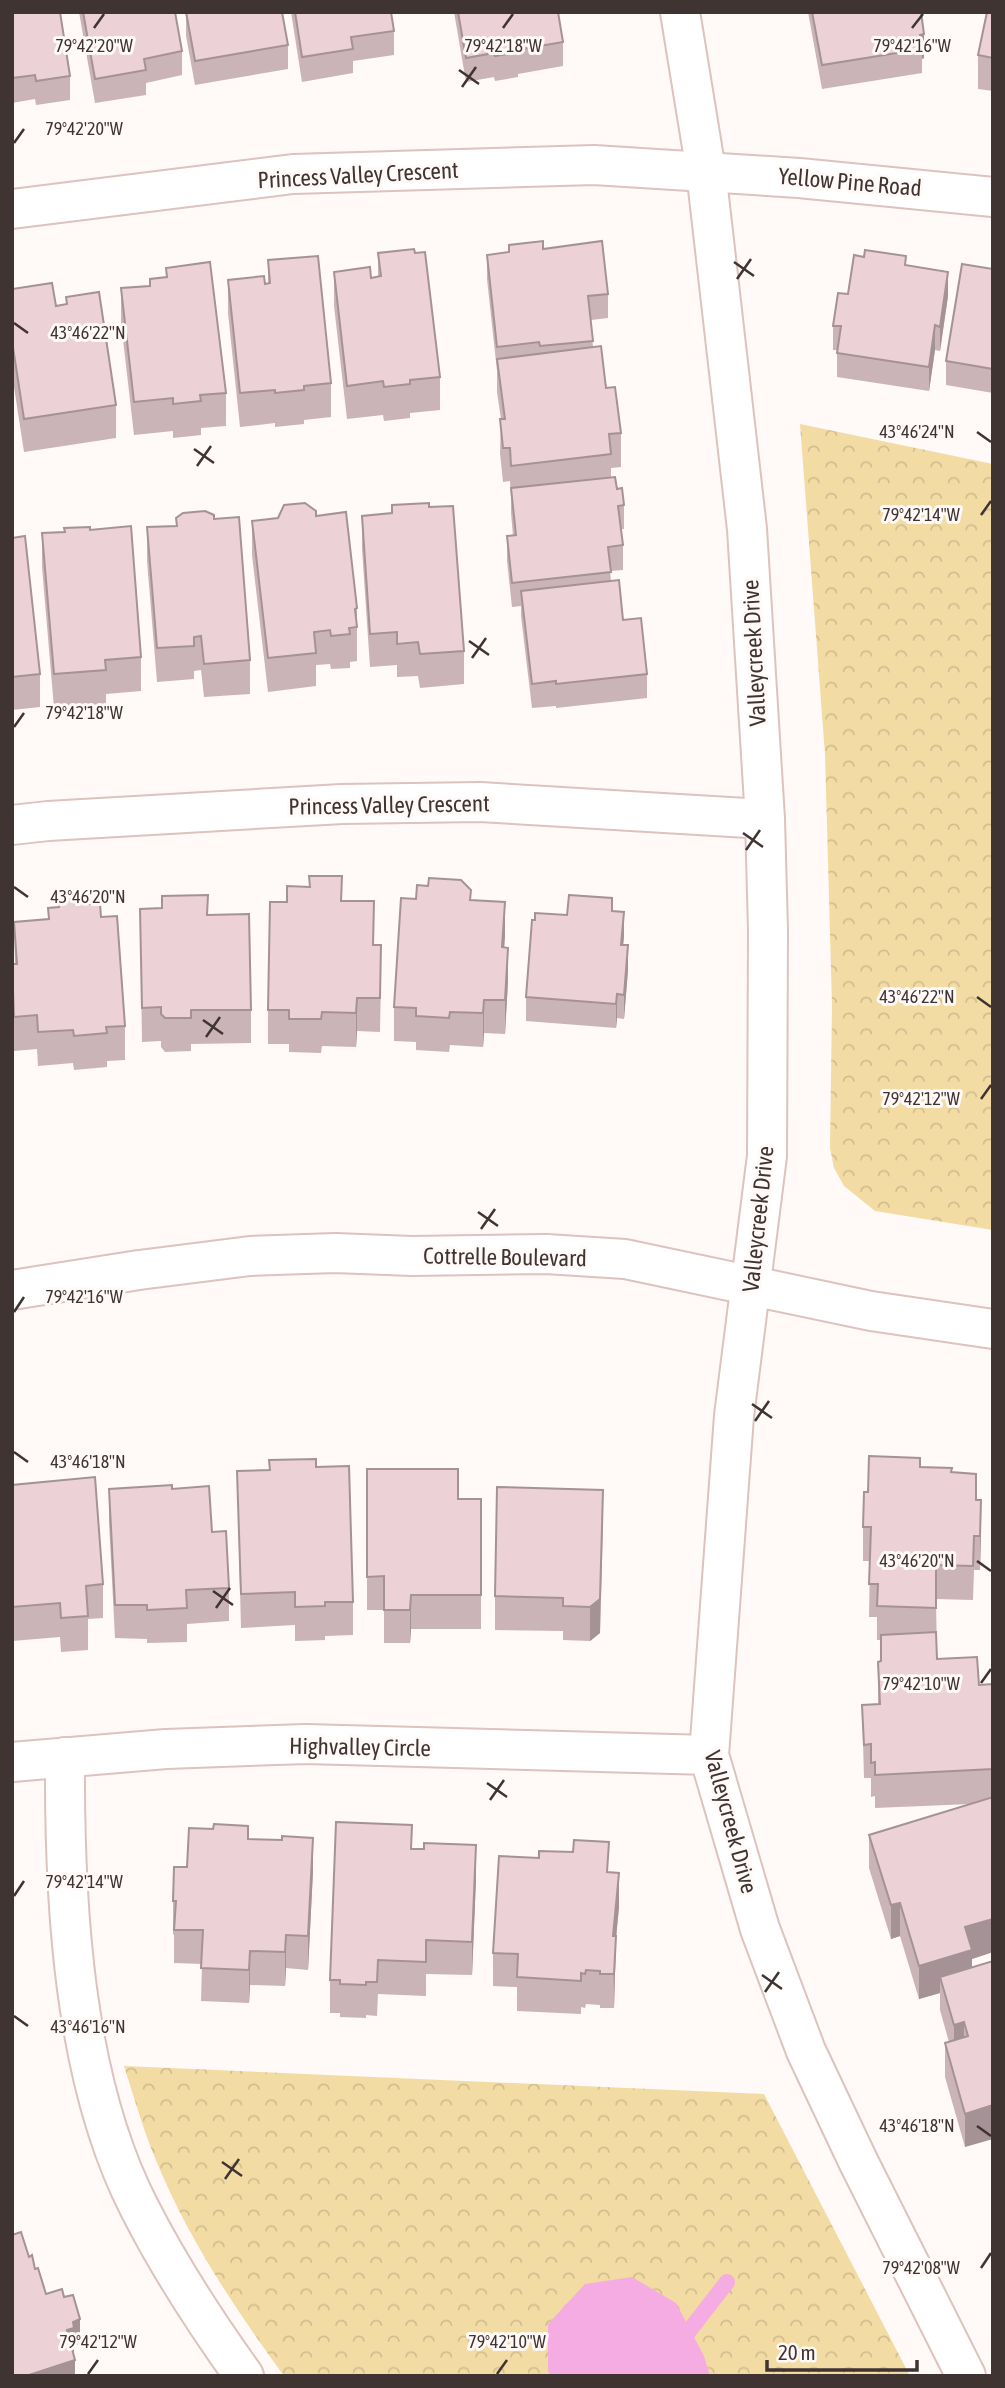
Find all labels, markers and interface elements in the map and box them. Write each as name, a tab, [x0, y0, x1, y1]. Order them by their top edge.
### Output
text: 79°42'20"W	[55, 35, 133, 56]
text: 79°42'18"W	[464, 35, 542, 56]
text: 79°42'16"W	[873, 35, 951, 56]
text: 79°42'20"W	[45, 118, 123, 139]
street label: Princess Valley Crescent	[257, 157, 459, 193]
street label: Yellow Pine Road	[777, 163, 923, 201]
text: 43°46'22"N	[50, 322, 126, 343]
text: 43°46'24"N	[879, 421, 955, 442]
text: 79°42'14"W	[882, 504, 960, 525]
street label: Valleycreek Drive	[737, 579, 771, 727]
text: 79°42'18"W	[45, 702, 123, 723]
street label: Princess Valley Crescent	[288, 790, 490, 820]
text: 43°46'20"N	[50, 886, 126, 907]
text: 43°46'22"N	[879, 986, 955, 1007]
text: 79°42'12"W	[882, 1088, 960, 1109]
street label: Valleycreek Drive	[737, 1145, 779, 1293]
street label: Cottrelle Boulevard	[423, 1243, 587, 1271]
text: 79°42'16"W	[45, 1286, 123, 1307]
text: 43°46'18"N	[50, 1451, 126, 1472]
text: 43°46'20"N	[879, 1550, 955, 1571]
text: 79°42'10"W	[882, 1673, 960, 1694]
street label: Highvalley Circle	[289, 1733, 431, 1761]
street label: Valleycreek Drive	[699, 1748, 763, 1896]
text: 79°42'14"W	[45, 1871, 123, 1892]
text: 43°46'16"N	[50, 2016, 126, 2037]
text: 43°46'18"N	[879, 2115, 955, 2136]
text: 79°42'08"W	[882, 2257, 960, 2278]
scale bar	[767, 2328, 918, 2372]
text: 79°42'12"W	[59, 2331, 137, 2352]
text: 79°42'10"W	[468, 2331, 546, 2352]
text: 20 m	[778, 2340, 816, 2364]

